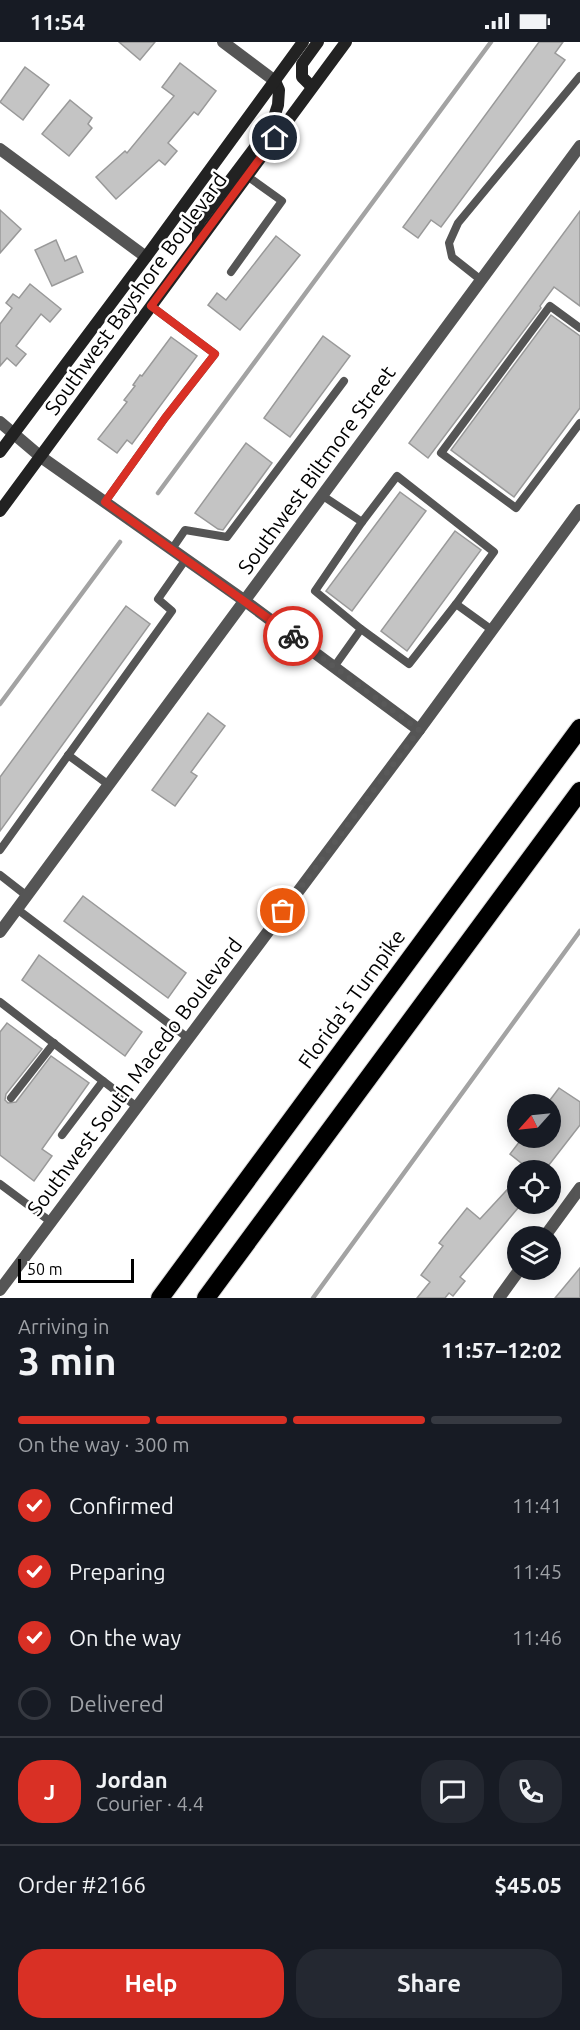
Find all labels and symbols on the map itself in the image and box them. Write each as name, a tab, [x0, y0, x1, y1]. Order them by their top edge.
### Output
pin	[249, 112, 300, 163]
street label: Southwest Bayshore Boulevard	[39, 168, 231, 419]
street label: Southwest Biltmore Street	[233, 361, 400, 578]
courier	[263, 606, 323, 666]
pin	[257, 885, 308, 936]
street label: Florida's Turnpike	[293, 924, 410, 1073]
street label: Southwest South Macedo Boulevard	[22, 933, 247, 1220]
north arrow	[507, 1094, 561, 1148]
scale bar	[18, 1256, 134, 1284]

